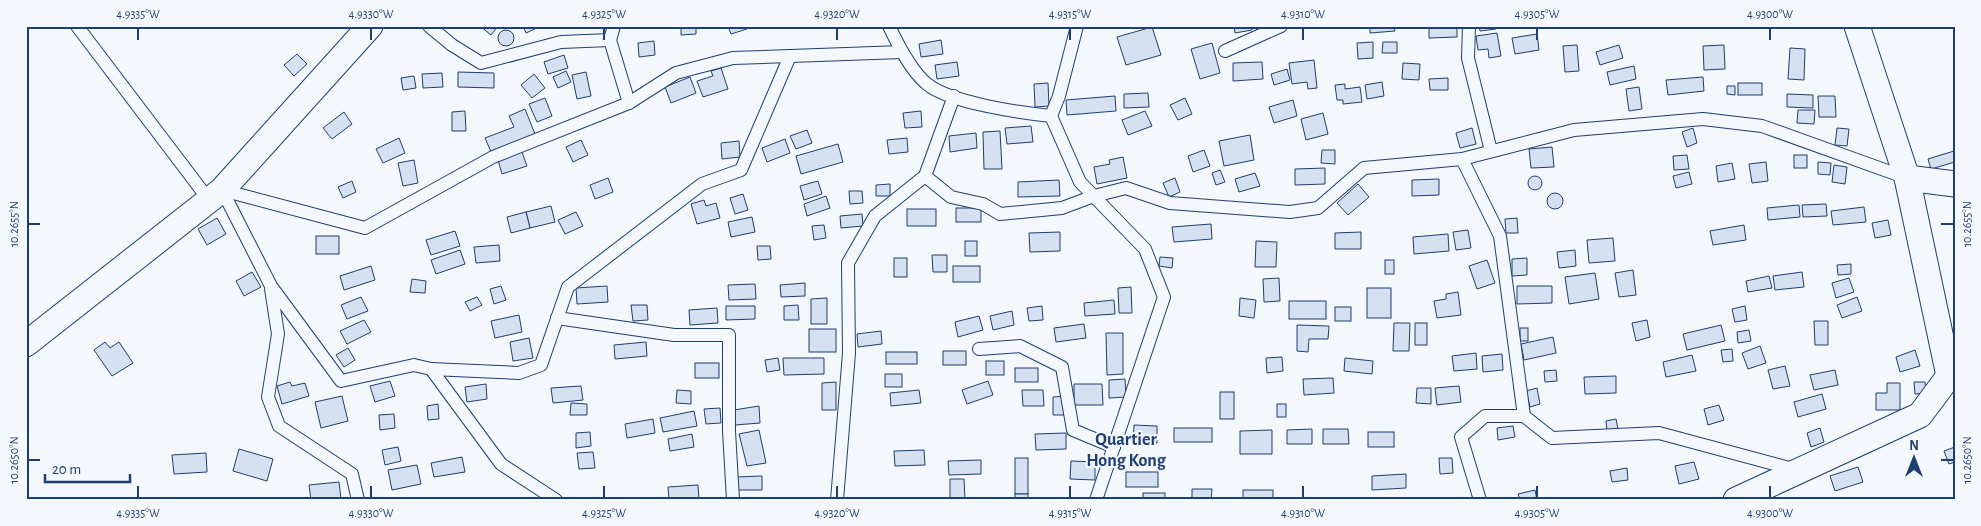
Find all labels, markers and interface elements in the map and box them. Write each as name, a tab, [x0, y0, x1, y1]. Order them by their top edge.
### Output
text: 4.9335°W	[116, 8, 160, 20]
text: 4.9330°W	[349, 8, 394, 20]
text: 4.9325°W	[582, 8, 626, 20]
text: 4.9320°W	[814, 8, 860, 20]
text: 4.9315°W	[1049, 8, 1092, 20]
text: 4.9310°W	[1281, 8, 1325, 20]
text: 4.9305°W	[1515, 8, 1560, 20]
text: 4.9300°W	[1747, 8, 1793, 20]
text: 10.2655°N	[8, 201, 20, 247]
text: 10.2655°N	[1961, 201, 1973, 247]
district label: Quartier Hong Kong	[1086, 431, 1167, 470]
north arrow	[1888, 434, 1938, 484]
text: 10.2650°N	[8, 436, 20, 484]
text: 10.2650°N	[1961, 436, 1973, 484]
text: N	[1909, 439, 1919, 453]
scale bar	[45, 451, 130, 483]
text: 20 m	[52, 462, 81, 477]
text: 4.9335°W	[116, 507, 160, 519]
text: 4.9330°W	[349, 507, 394, 519]
text: 4.9325°W	[582, 507, 626, 519]
text: 4.9320°W	[814, 507, 860, 519]
text: 4.9315°W	[1049, 507, 1092, 519]
text: 4.9310°W	[1281, 507, 1325, 519]
text: 4.9305°W	[1515, 507, 1560, 519]
text: 4.9300°W	[1747, 507, 1793, 519]

